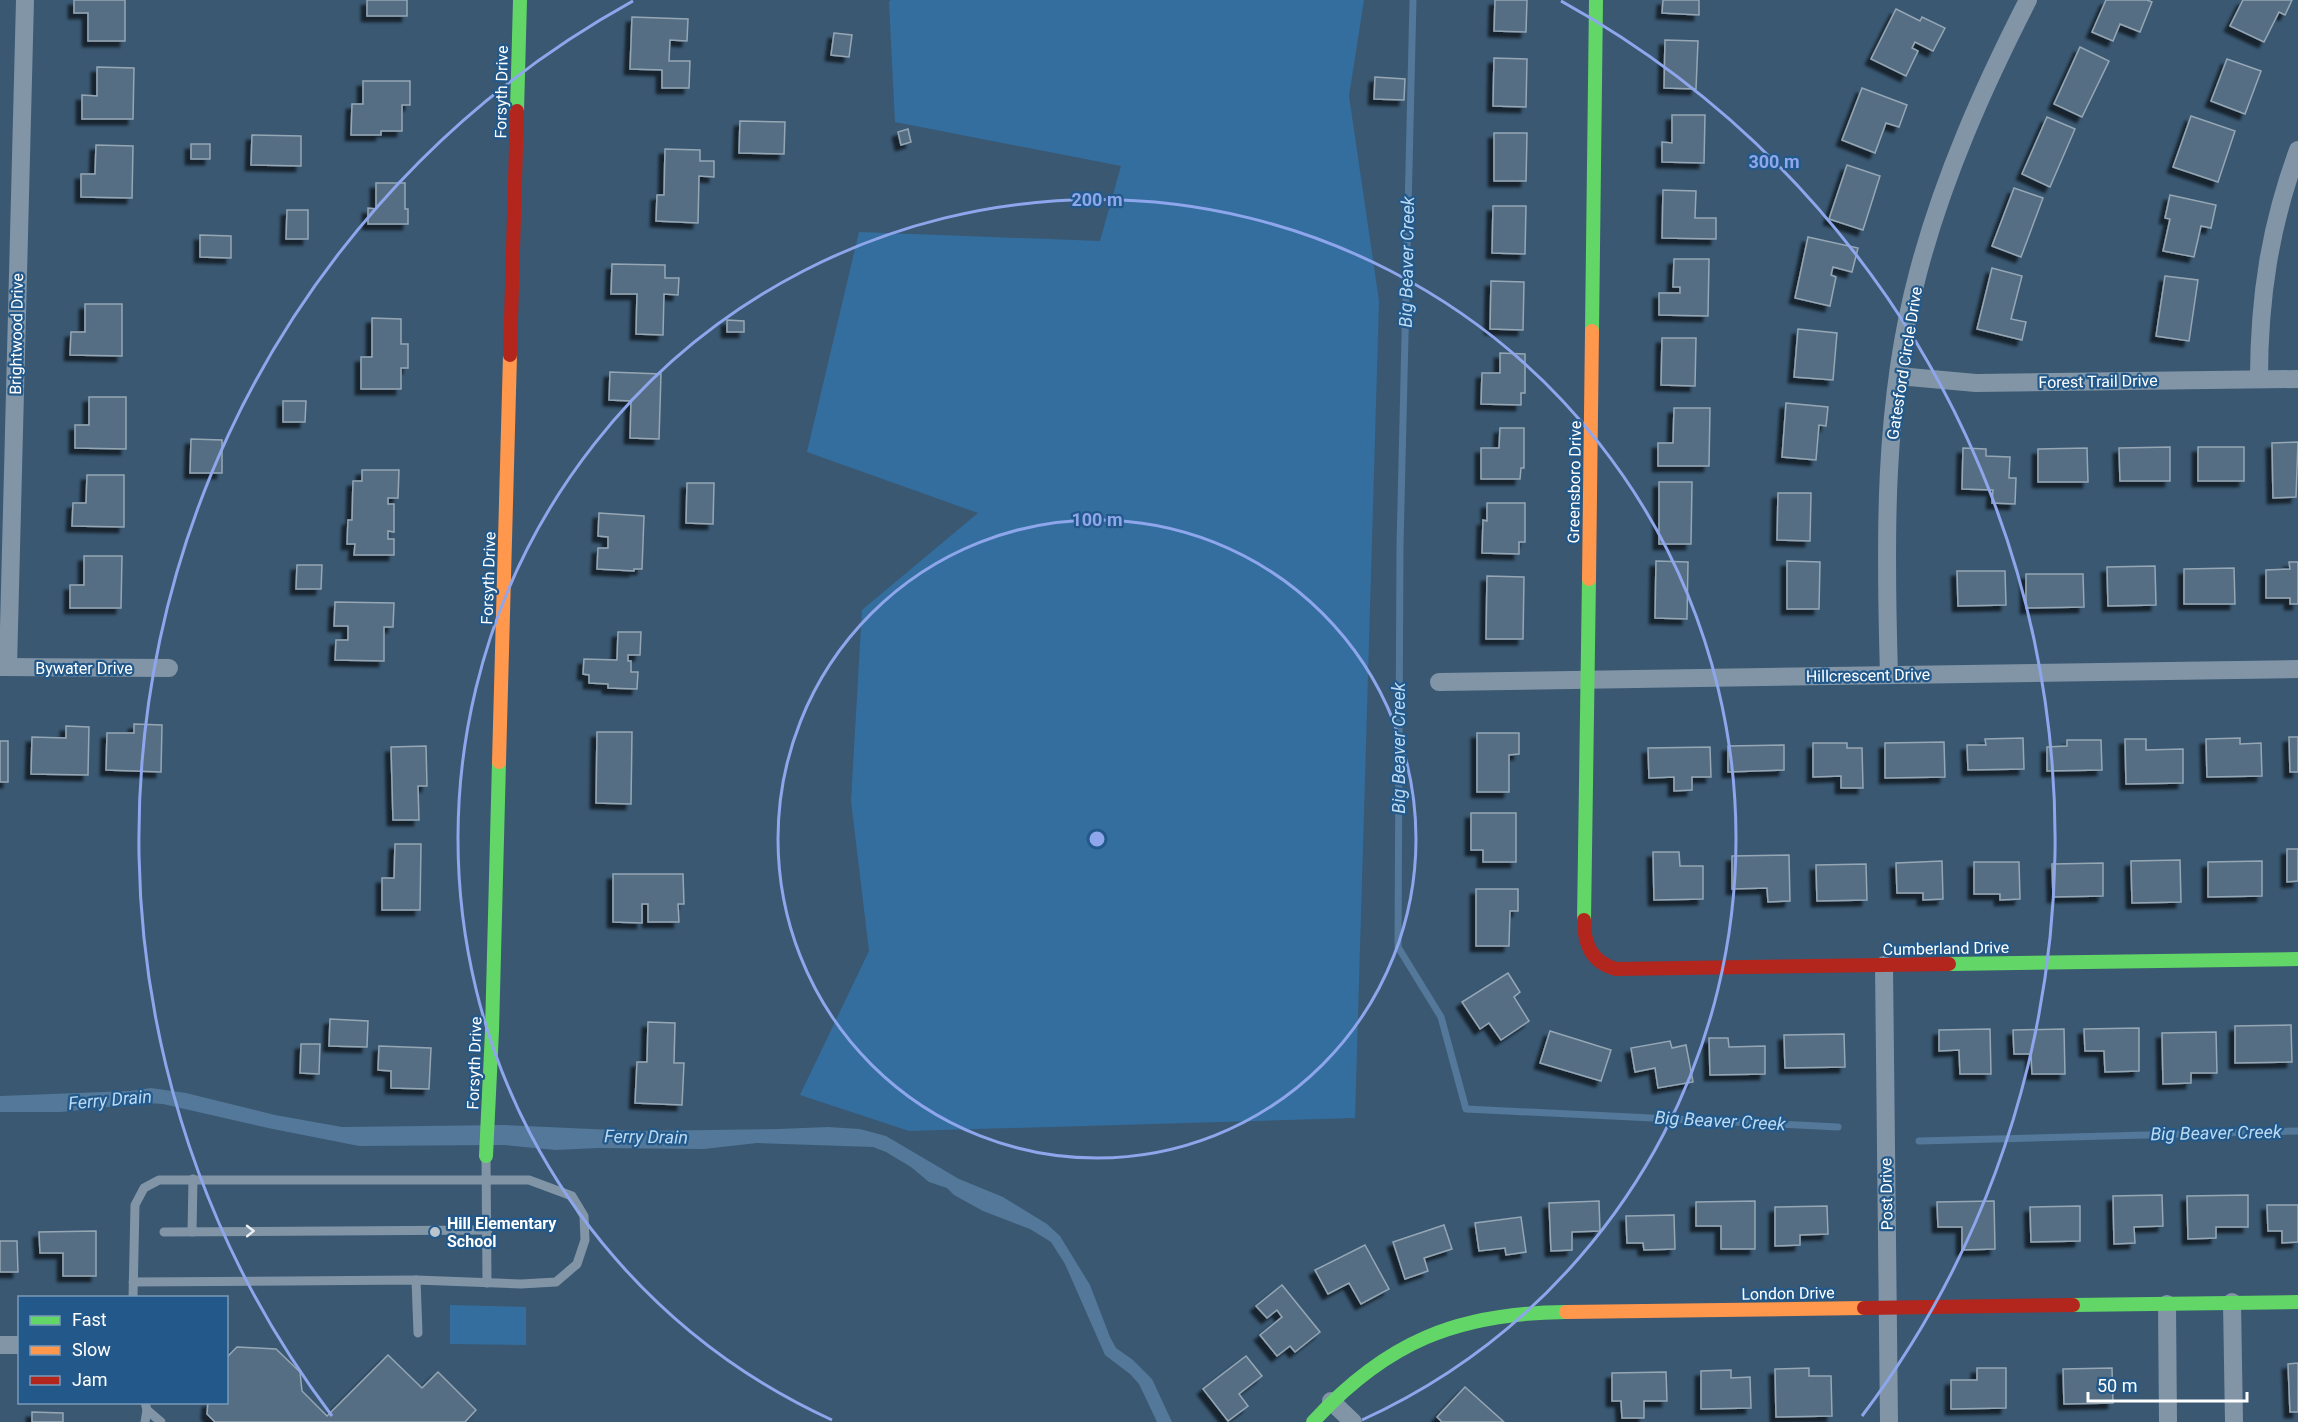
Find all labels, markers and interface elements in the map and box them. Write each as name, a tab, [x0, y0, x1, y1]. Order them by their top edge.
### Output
street label: Forsyth Drive	[491, 45, 512, 139]
text: 300 m	[1748, 151, 1800, 172]
text: 200 m	[1071, 189, 1123, 210]
water label: Big Beaver Creek	[1395, 195, 1418, 328]
street label: Brightwood Drive	[6, 273, 27, 395]
street label: Gatesford Circle Drive	[1883, 285, 1926, 441]
street label: Forest Trail Drive	[2038, 371, 2158, 392]
street label: Greensboro Drive	[1564, 421, 1585, 543]
text: 100 m	[1071, 509, 1123, 530]
street label: Forsyth Drive	[477, 531, 500, 625]
street label: Bywater Drive	[35, 659, 133, 678]
street label: Hillcrescent Drive	[1806, 665, 1930, 686]
water label: Big Beaver Creek	[1388, 681, 1409, 814]
centre of rings	[1087, 829, 1107, 849]
street label: Cumberland Drive	[1883, 938, 2009, 959]
street label: Forsyth Drive	[463, 1016, 486, 1110]
water label: Ferry Drain	[67, 1085, 153, 1114]
water label: Big Beaver Creek	[1654, 1107, 1787, 1134]
water label: Big Beaver Creek	[2150, 1121, 2283, 1144]
water label: Ferry Drain	[604, 1125, 688, 1148]
street label: Post Drive	[1876, 1158, 1897, 1230]
place label: Hill Elementary School	[447, 1214, 557, 1251]
one-way arrow	[246, 1225, 255, 1238]
marker: Hill Elementary School	[428, 1225, 442, 1239]
street label: London Drive	[1741, 1283, 1835, 1304]
legend	[18, 1296, 228, 1404]
text: Fast	[72, 1309, 107, 1330]
text: Slow	[72, 1339, 111, 1360]
scale bar	[2088, 1365, 2247, 1403]
text: Jam	[72, 1369, 108, 1390]
text: 50 m	[2097, 1375, 2137, 1396]

